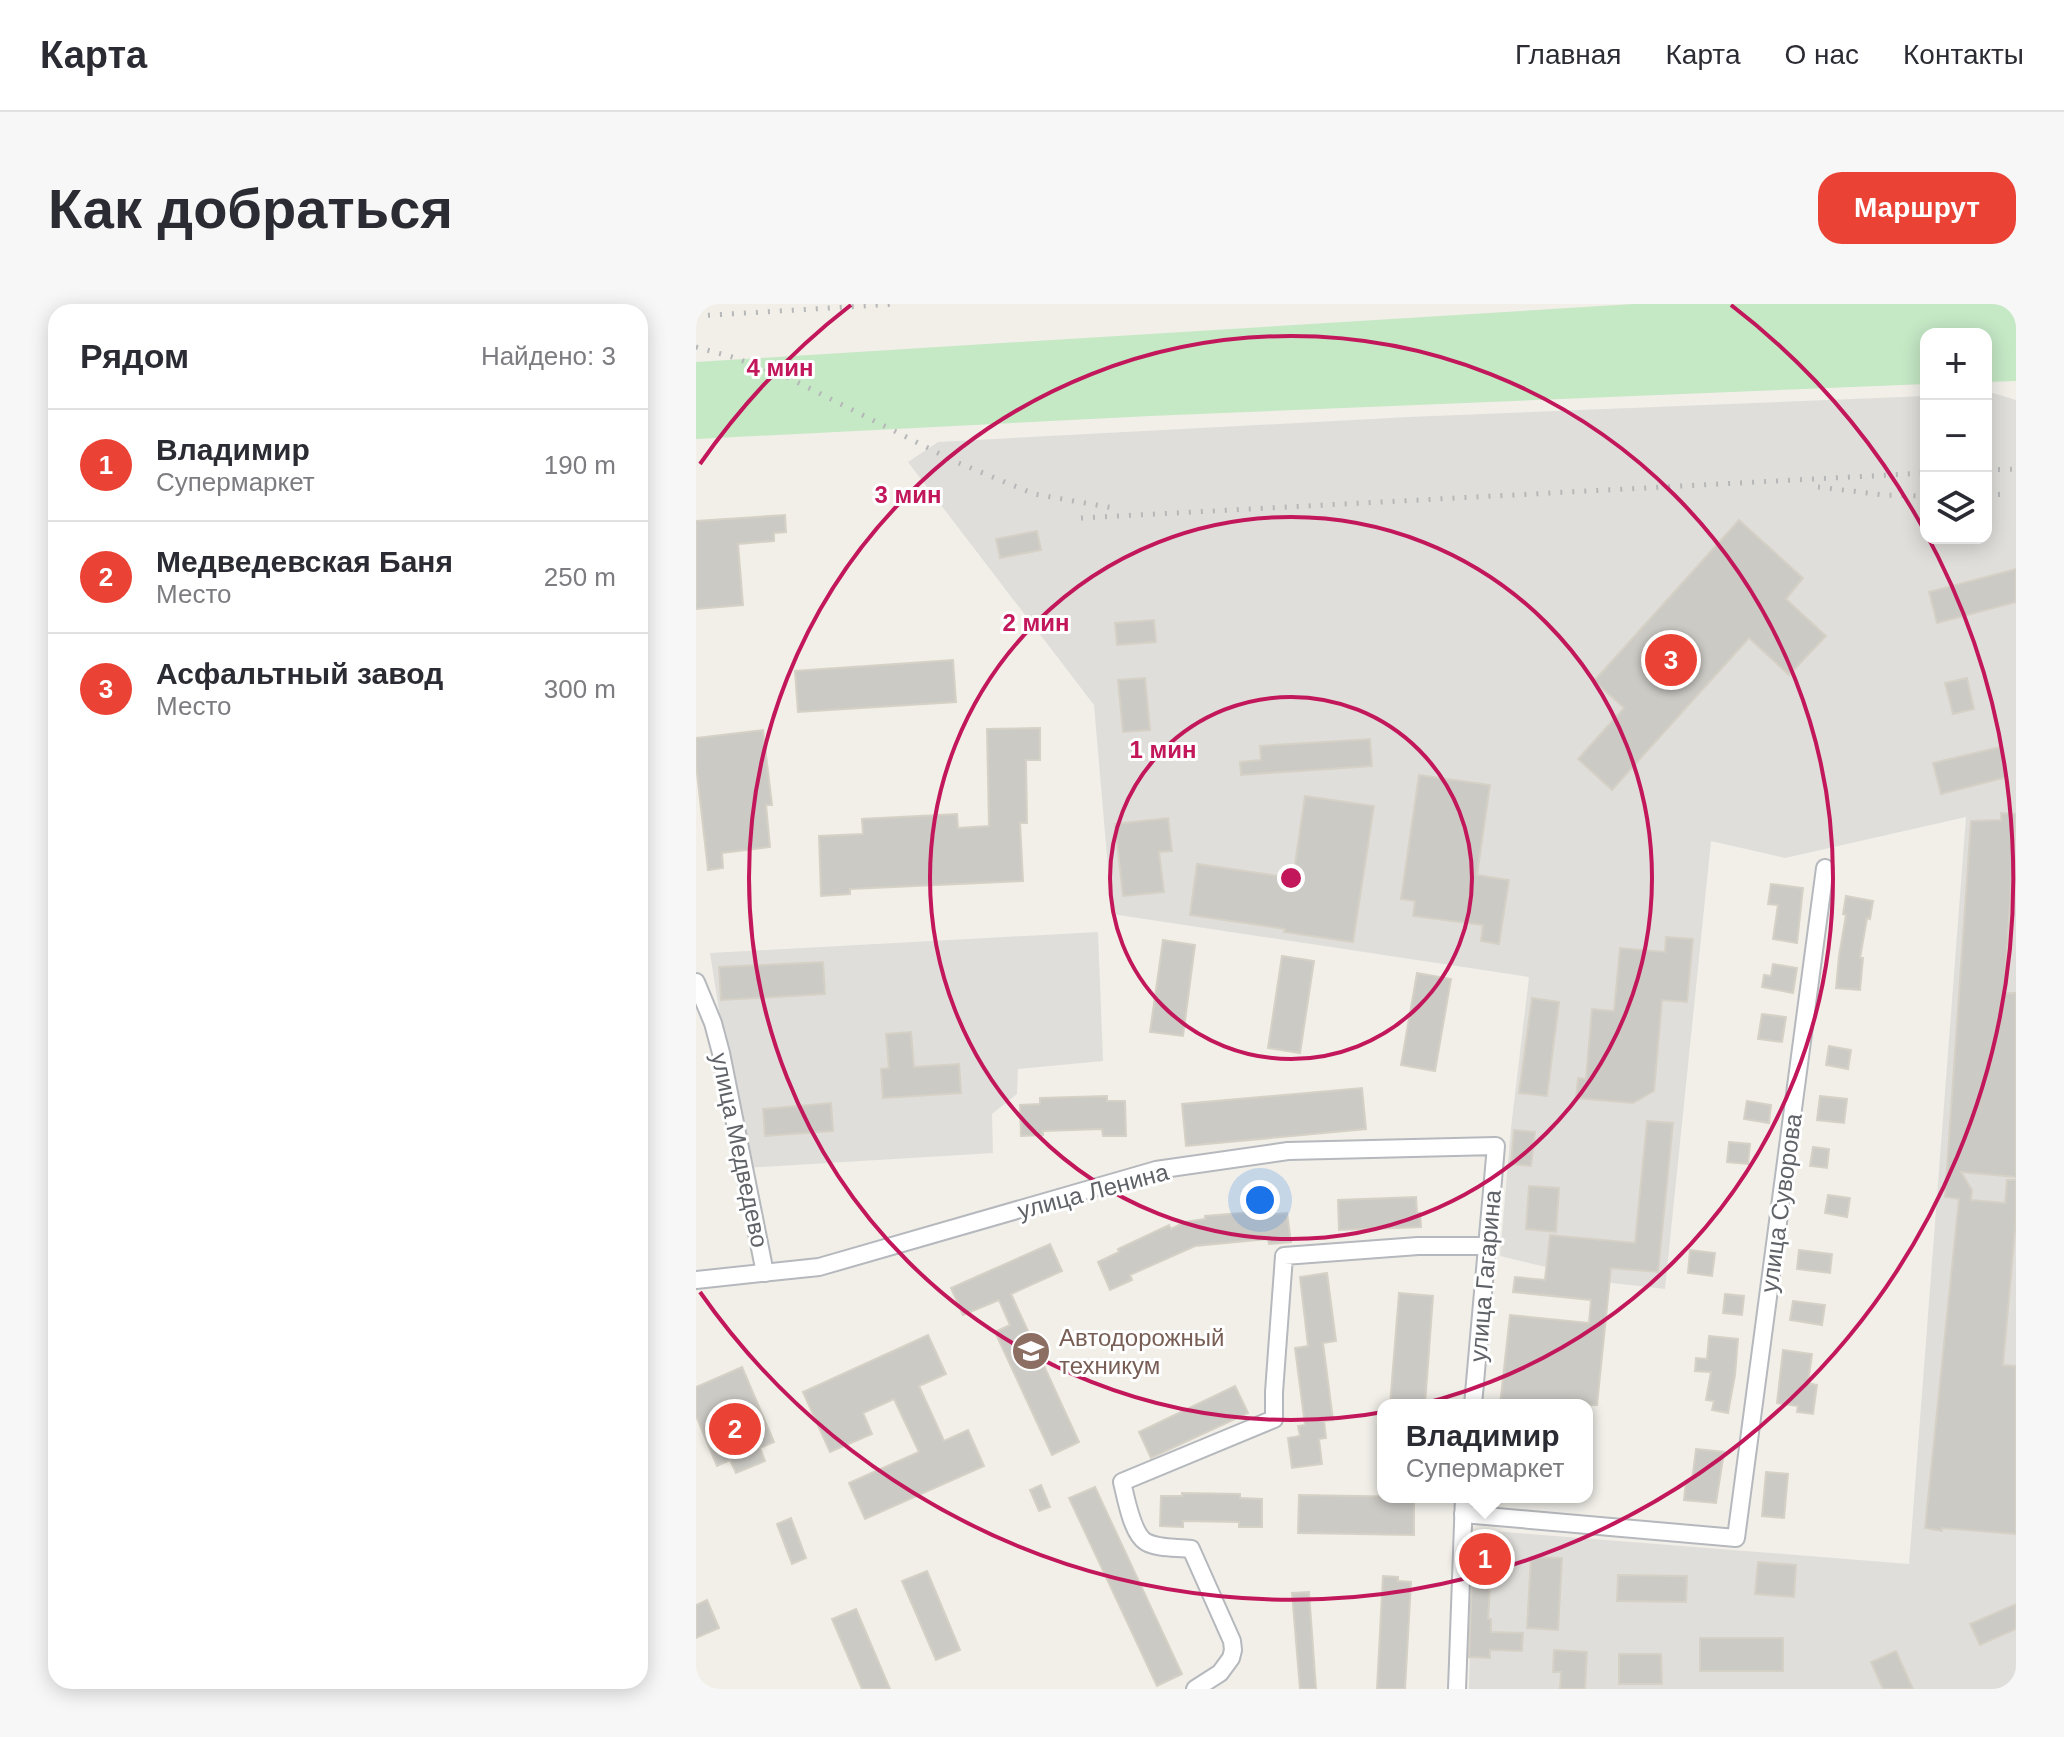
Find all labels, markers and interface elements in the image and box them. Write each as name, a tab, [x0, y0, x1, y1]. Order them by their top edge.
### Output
text: Карта	[40, 34, 147, 76]
text: Главная	[1515, 39, 1622, 70]
text: Карта	[1666, 39, 1740, 70]
text: О нас	[1784, 39, 1859, 70]
text: Контакты	[1903, 39, 2024, 70]
button: Маршрут	[1818, 172, 2016, 244]
text: Как добраться	[48, 177, 453, 240]
map controls	[1920, 328, 1992, 544]
button: +	[1920, 328, 1992, 400]
text: Рядом	[80, 337, 189, 375]
text: Найдено: 3	[481, 341, 616, 371]
text: 4 мин	[746, 354, 814, 381]
button: −	[1920, 400, 1992, 472]
text: Владимир	[156, 433, 310, 466]
text: 1	[99, 450, 113, 480]
text: 190 m	[544, 450, 616, 480]
text: Супермаркет	[156, 467, 315, 497]
button: layers	[1920, 472, 1992, 544]
text: 3 мин	[874, 481, 942, 508]
text: Медведевская Баня	[156, 545, 453, 578]
text: 2	[99, 562, 113, 592]
text: 250 m	[544, 562, 616, 592]
text: Место	[156, 579, 232, 609]
text: 2 мин	[1002, 609, 1070, 636]
pin: 3	[1645, 630, 1697, 690]
text: Асфальтный завод	[156, 657, 443, 690]
text: 3	[99, 674, 113, 704]
text: 300 m	[544, 674, 616, 704]
text: Место	[156, 691, 232, 721]
text: 1 мин	[1129, 736, 1197, 763]
centre of rings	[1277, 864, 1305, 892]
street label: улица Медведево	[706, 1050, 774, 1250]
street label: улица Суворова	[1755, 1111, 1807, 1294]
street label: улица Ленина	[1015, 1158, 1172, 1224]
your location	[1240, 1180, 1280, 1220]
street label: улица Гагарина	[1464, 1188, 1506, 1363]
place label: Автодорожный техникум	[1059, 1324, 1225, 1379]
school or university icon: Автодорожный техникум	[1010, 1330, 1052, 1372]
pin: 2	[709, 1399, 761, 1459]
popup	[1377, 1399, 1593, 1503]
text: Владимир	[1406, 1419, 1559, 1452]
text: Супермаркет	[1406, 1453, 1564, 1483]
pin: 1	[1459, 1529, 1511, 1589]

